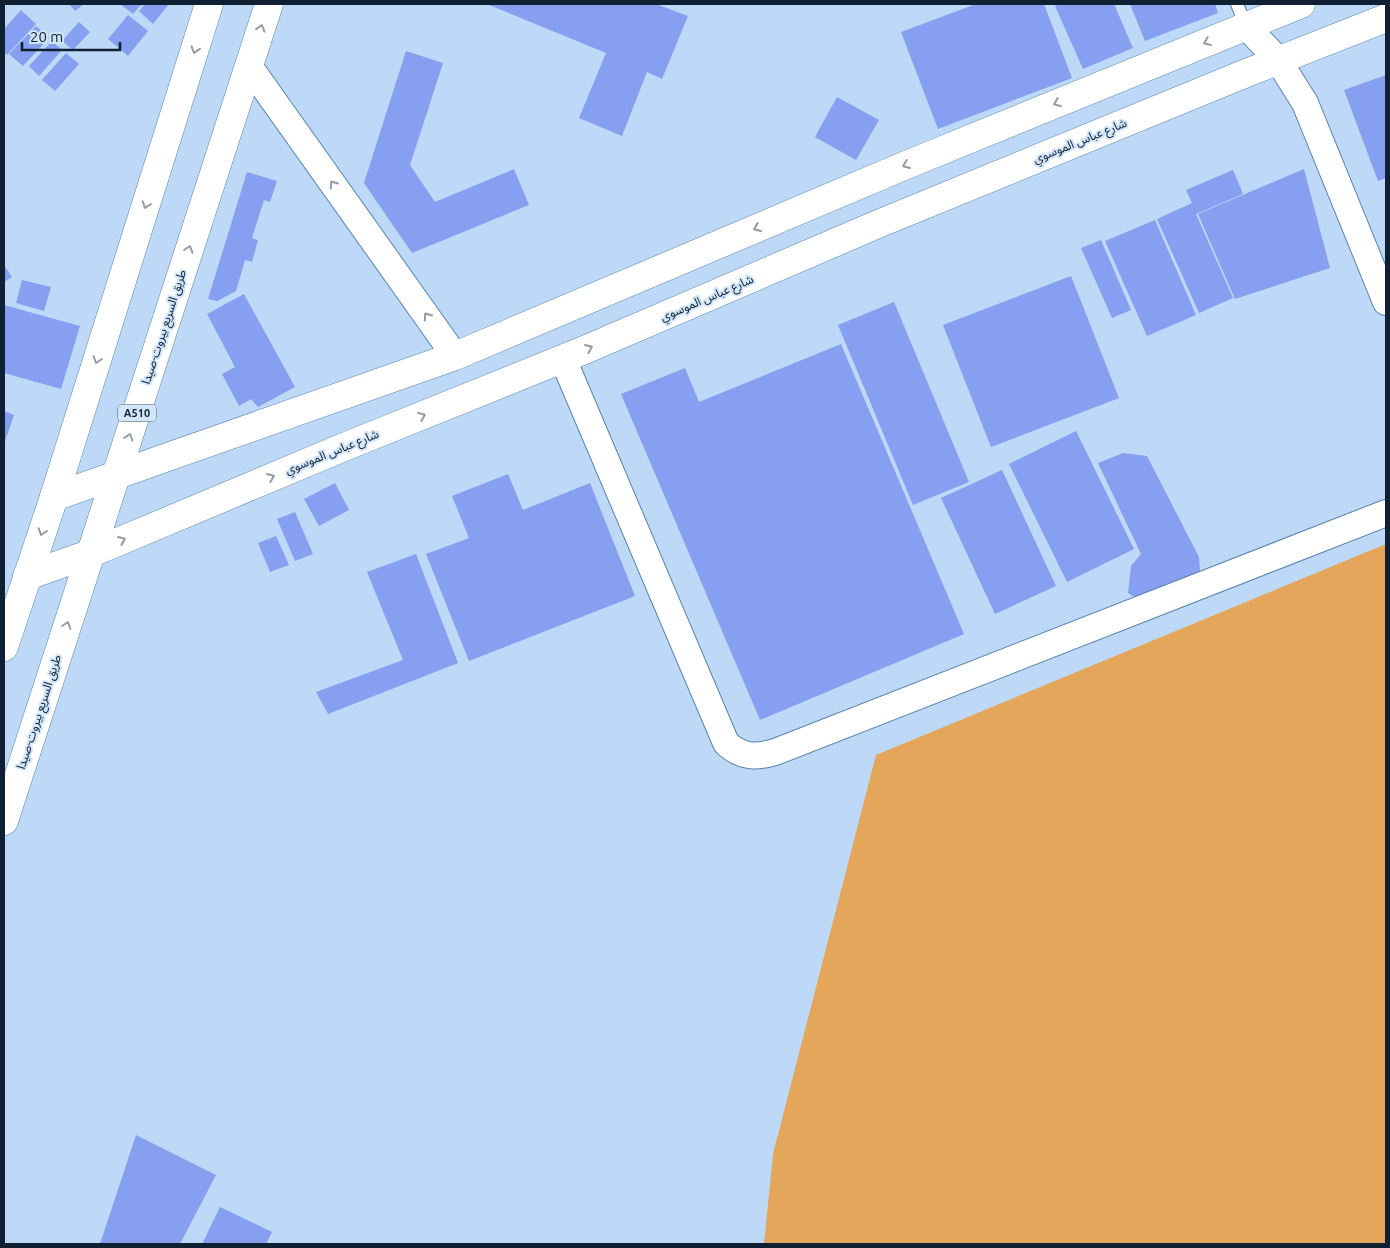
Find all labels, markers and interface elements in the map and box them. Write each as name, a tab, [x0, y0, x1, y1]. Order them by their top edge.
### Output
scale bar	[22, 20, 120, 52]
one-way arrow	[256, 24, 266, 33]
text: 20 m	[30, 28, 63, 45]
one-way arrow	[1203, 36, 1212, 46]
one-way arrow	[190, 46, 200, 54]
one-way arrow	[1053, 97, 1062, 107]
street label: شارع عباس الموسوي	[1031, 116, 1130, 169]
one-way arrow	[902, 158, 911, 169]
one-way arrow	[330, 180, 339, 190]
one-way arrow	[141, 201, 151, 209]
one-way arrow	[753, 222, 762, 232]
one-way arrow	[183, 245, 193, 254]
street label: طريق السريع بيروت-صيدا	[139, 268, 191, 387]
street label: شارع عباس الموسوي	[658, 272, 757, 327]
one-way arrow	[423, 313, 433, 322]
one-way arrow	[584, 344, 593, 355]
one-way arrow	[92, 356, 102, 364]
road number: A510	[118, 404, 156, 422]
one-way arrow	[417, 411, 426, 422]
street label: شارع عباس الموسوي	[283, 427, 382, 480]
one-way arrow	[123, 434, 133, 442]
one-way arrow	[267, 473, 275, 483]
one-way arrow	[37, 527, 47, 535]
one-way arrow	[117, 536, 125, 546]
one-way arrow	[61, 621, 71, 629]
street label: طريق السريع بيروت-صيدا	[14, 653, 66, 772]

